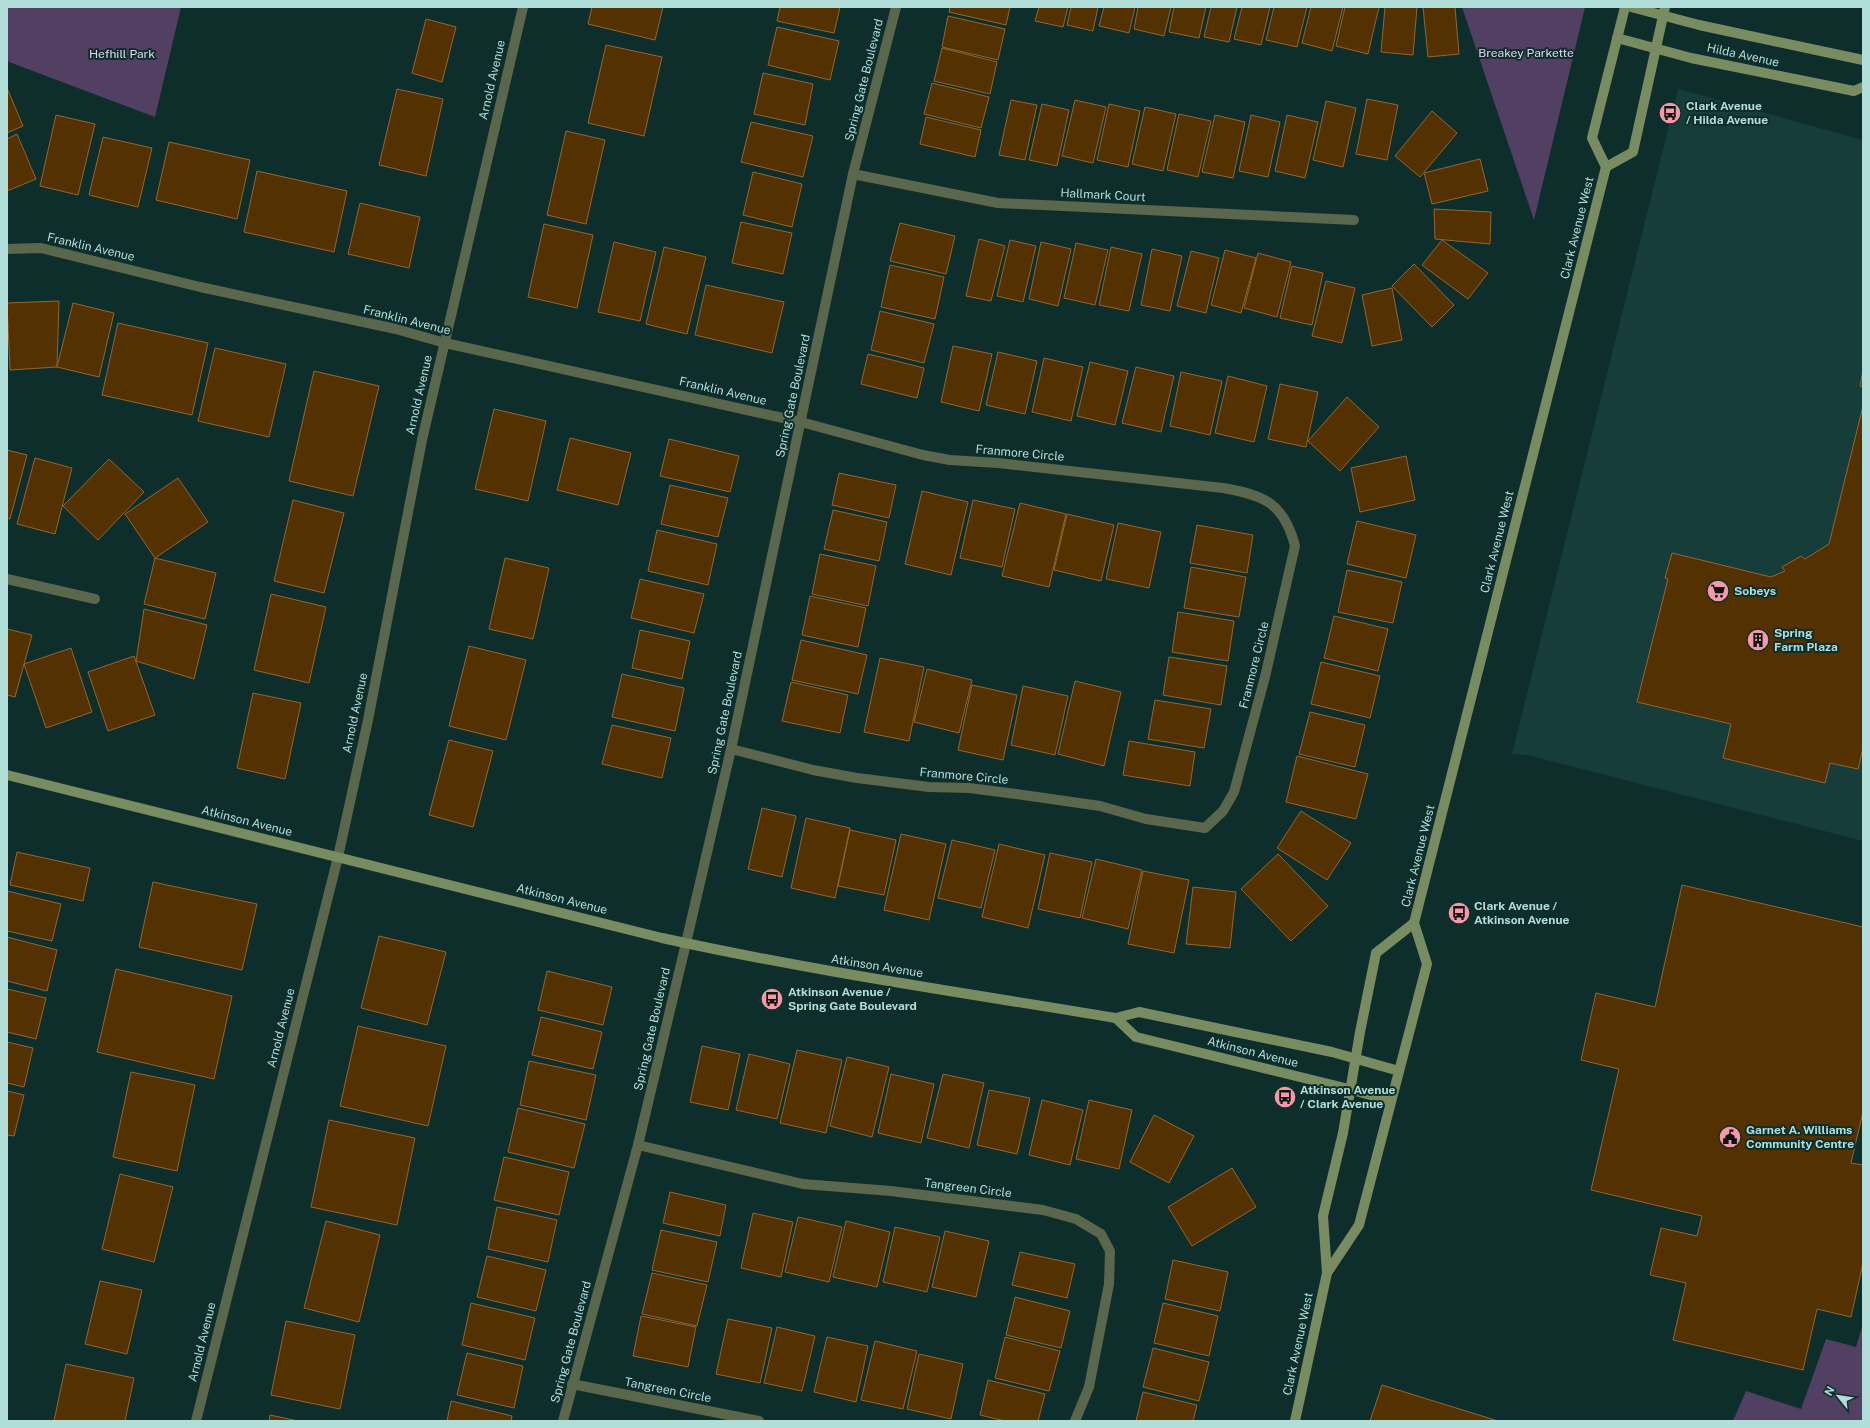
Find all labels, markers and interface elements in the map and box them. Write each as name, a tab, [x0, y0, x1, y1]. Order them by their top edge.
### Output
street label: Spring Gate Boulevard	[842, 17, 886, 143]
street label: Arnold Avenue	[476, 39, 508, 121]
street label: Hilda Avenue	[1706, 41, 1781, 70]
park label: Breakey Parkette	[1478, 46, 1574, 60]
park label: Hefhill Park	[89, 47, 155, 61]
place label: Clark Avenue / Hilda Avenue	[1686, 99, 1768, 127]
bus stop icon: Clark Avenue / Hilda Avenue	[1657, 100, 1683, 126]
street label: Clark Avenue West	[1558, 175, 1597, 281]
street label: Hallmark Court	[1060, 186, 1146, 204]
street label: Franklin Avenue	[46, 230, 136, 264]
street label: Franklin Avenue	[362, 302, 452, 338]
street label: Spring Gate Boulevard	[773, 333, 813, 459]
street label: Arnold Avenue	[403, 354, 435, 436]
street label: Franklin Avenue	[678, 374, 768, 408]
street label: Franmore Circle	[975, 442, 1065, 464]
street label: Clark Avenue West	[1478, 489, 1517, 595]
supermarket icon: Sobeys	[1705, 578, 1731, 604]
place label: Sobeys	[1734, 584, 1776, 598]
street label: Franmore Circle	[1236, 620, 1272, 710]
place label: Spring Farm Plaza	[1774, 626, 1838, 654]
building icon: Spring Farm Plaza	[1745, 627, 1771, 653]
street label: Spring Gate Boulevard	[705, 650, 745, 776]
street label: Arnold Avenue	[340, 671, 370, 754]
street label: Franmore Circle	[919, 765, 1009, 787]
street label: Atkinson Avenue	[200, 803, 294, 839]
street label: Clark Avenue West	[1399, 803, 1438, 909]
street label: Atkinson Avenue	[515, 881, 609, 917]
place label: Clark Avenue / Atkinson Avenue	[1474, 899, 1570, 927]
bus stop icon: Clark Avenue / Atkinson Avenue	[1446, 900, 1472, 926]
street label: Atkinson Avenue	[830, 952, 924, 980]
street label: Spring Gate Boulevard	[631, 966, 673, 1092]
place label: Atkinson Avenue / Spring Gate Boulevard	[788, 985, 917, 1013]
bus stop icon: Atkinson Avenue / Spring Gate Boulevard	[759, 986, 785, 1012]
street label: Arnold Avenue	[264, 987, 298, 1069]
street label: Atkinson Avenue	[1206, 1034, 1300, 1070]
place label: Atkinson Avenue / Clark Avenue	[1300, 1083, 1396, 1111]
bus stop icon: Atkinson Avenue / Clark Avenue	[1272, 1084, 1298, 1110]
place label: Garnet A. Williams Community Centre	[1746, 1123, 1854, 1151]
public building icon: Garnet A. Williams Community Centre	[1717, 1124, 1743, 1150]
street label: Tangreen Circle	[923, 1176, 1013, 1200]
street label: Spring Gate Boulevard	[548, 1279, 594, 1405]
street label: Clark Avenue West	[1280, 1291, 1316, 1397]
street label: Arnold Avenue	[185, 1301, 219, 1383]
street label: Tangreen Circle	[623, 1375, 713, 1405]
north arrow	[1818, 1376, 1858, 1416]
text: N	[1822, 1384, 1837, 1398]

